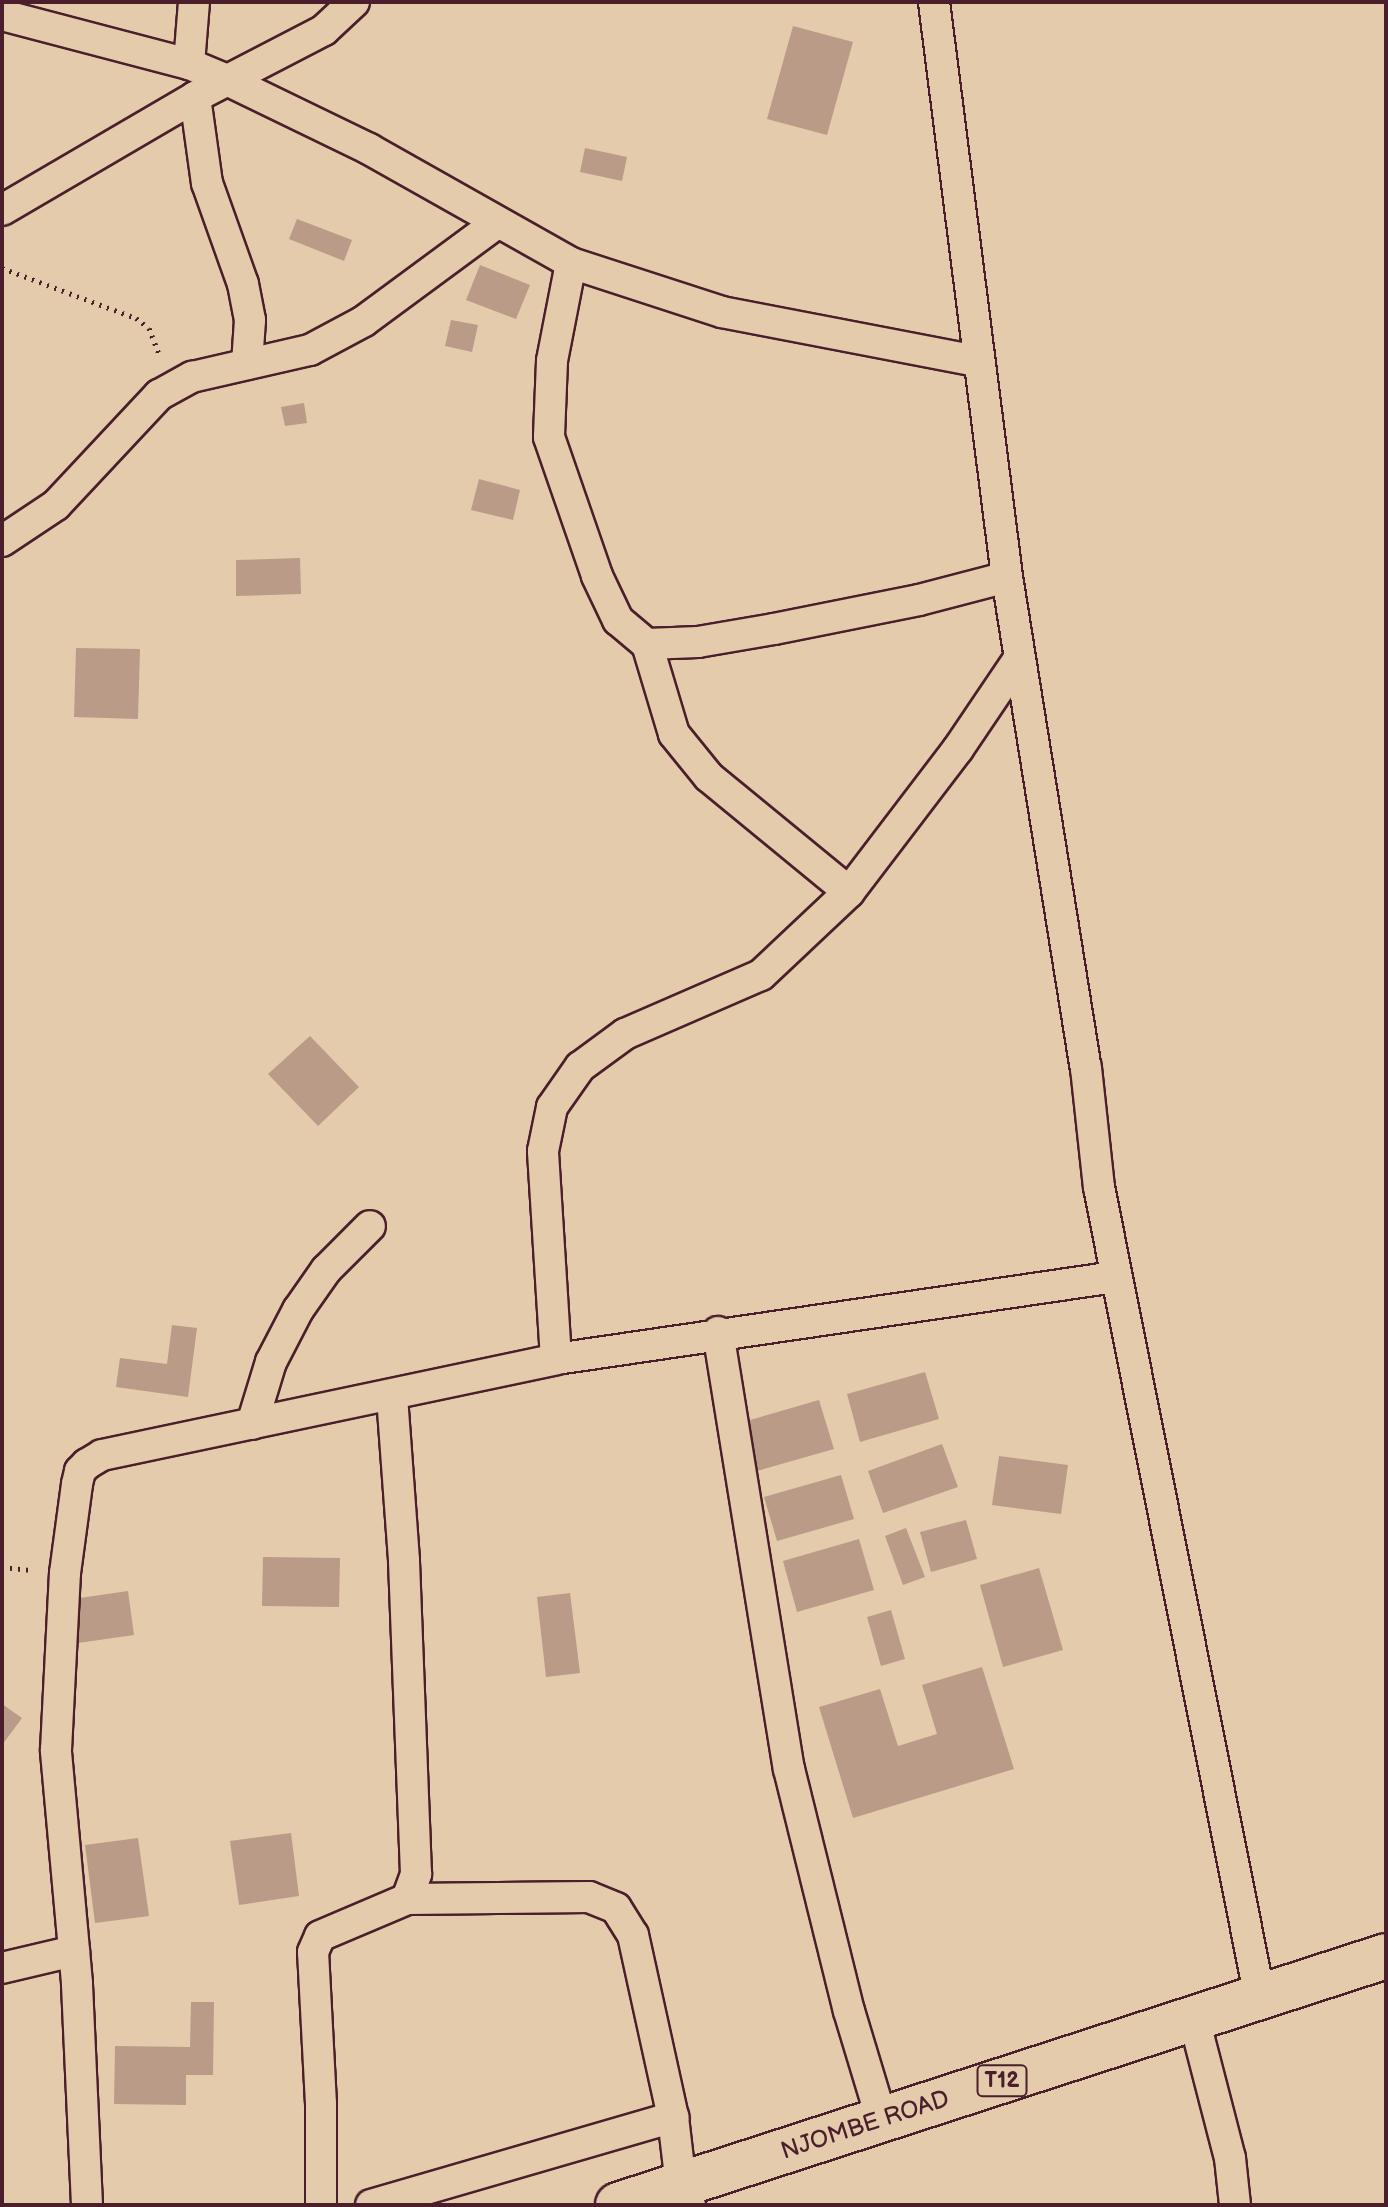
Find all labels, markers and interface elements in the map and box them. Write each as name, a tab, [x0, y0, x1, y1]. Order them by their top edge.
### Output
road number: T12	[976, 2063, 1028, 2099]
street label: NJOMBE ROAD	[777, 2084, 953, 2166]

